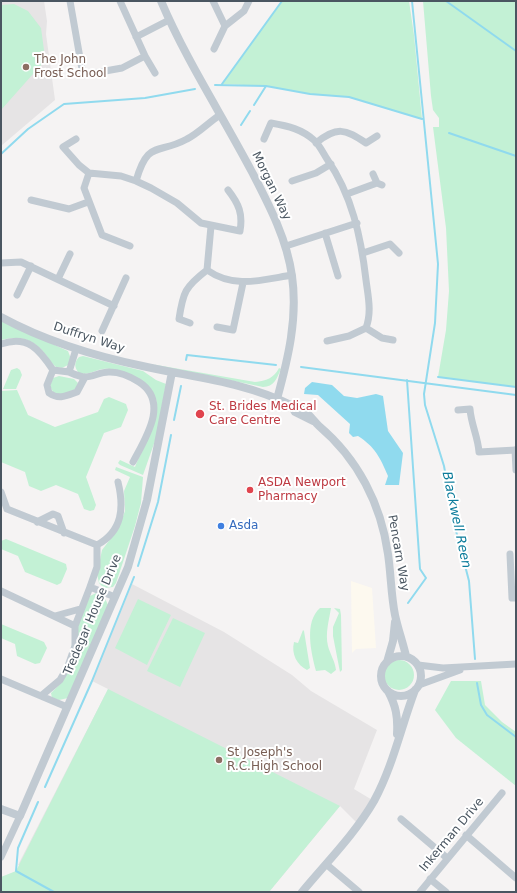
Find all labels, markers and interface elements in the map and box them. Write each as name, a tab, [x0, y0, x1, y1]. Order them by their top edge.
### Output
place label: The John Frost School	[34, 53, 107, 81]
marker: The John Frost School	[21, 62, 31, 72]
street label: Morgan Way	[248, 149, 294, 223]
street label: Duffryn Way	[52, 320, 126, 356]
place label: St. Brides Medical Care Centre	[209, 400, 316, 428]
marker: St. Brides Medical Care Centre	[194, 408, 206, 420]
water label: Blackwell Reen	[438, 470, 474, 570]
place label: ASDA Newport Pharmacy	[258, 476, 346, 504]
marker: ASDA Newport Pharmacy	[245, 485, 255, 495]
street label: Pencarn Way	[384, 514, 412, 592]
place label: Asda	[229, 519, 258, 533]
marker: Asda	[216, 521, 226, 531]
street label: Tredegar House Drive	[61, 552, 125, 678]
place label: St Joseph's R.C.High School	[227, 746, 322, 774]
marker: St Joseph's R.C.High School	[214, 755, 224, 765]
street label: Inkerman Drive	[417, 795, 487, 875]

